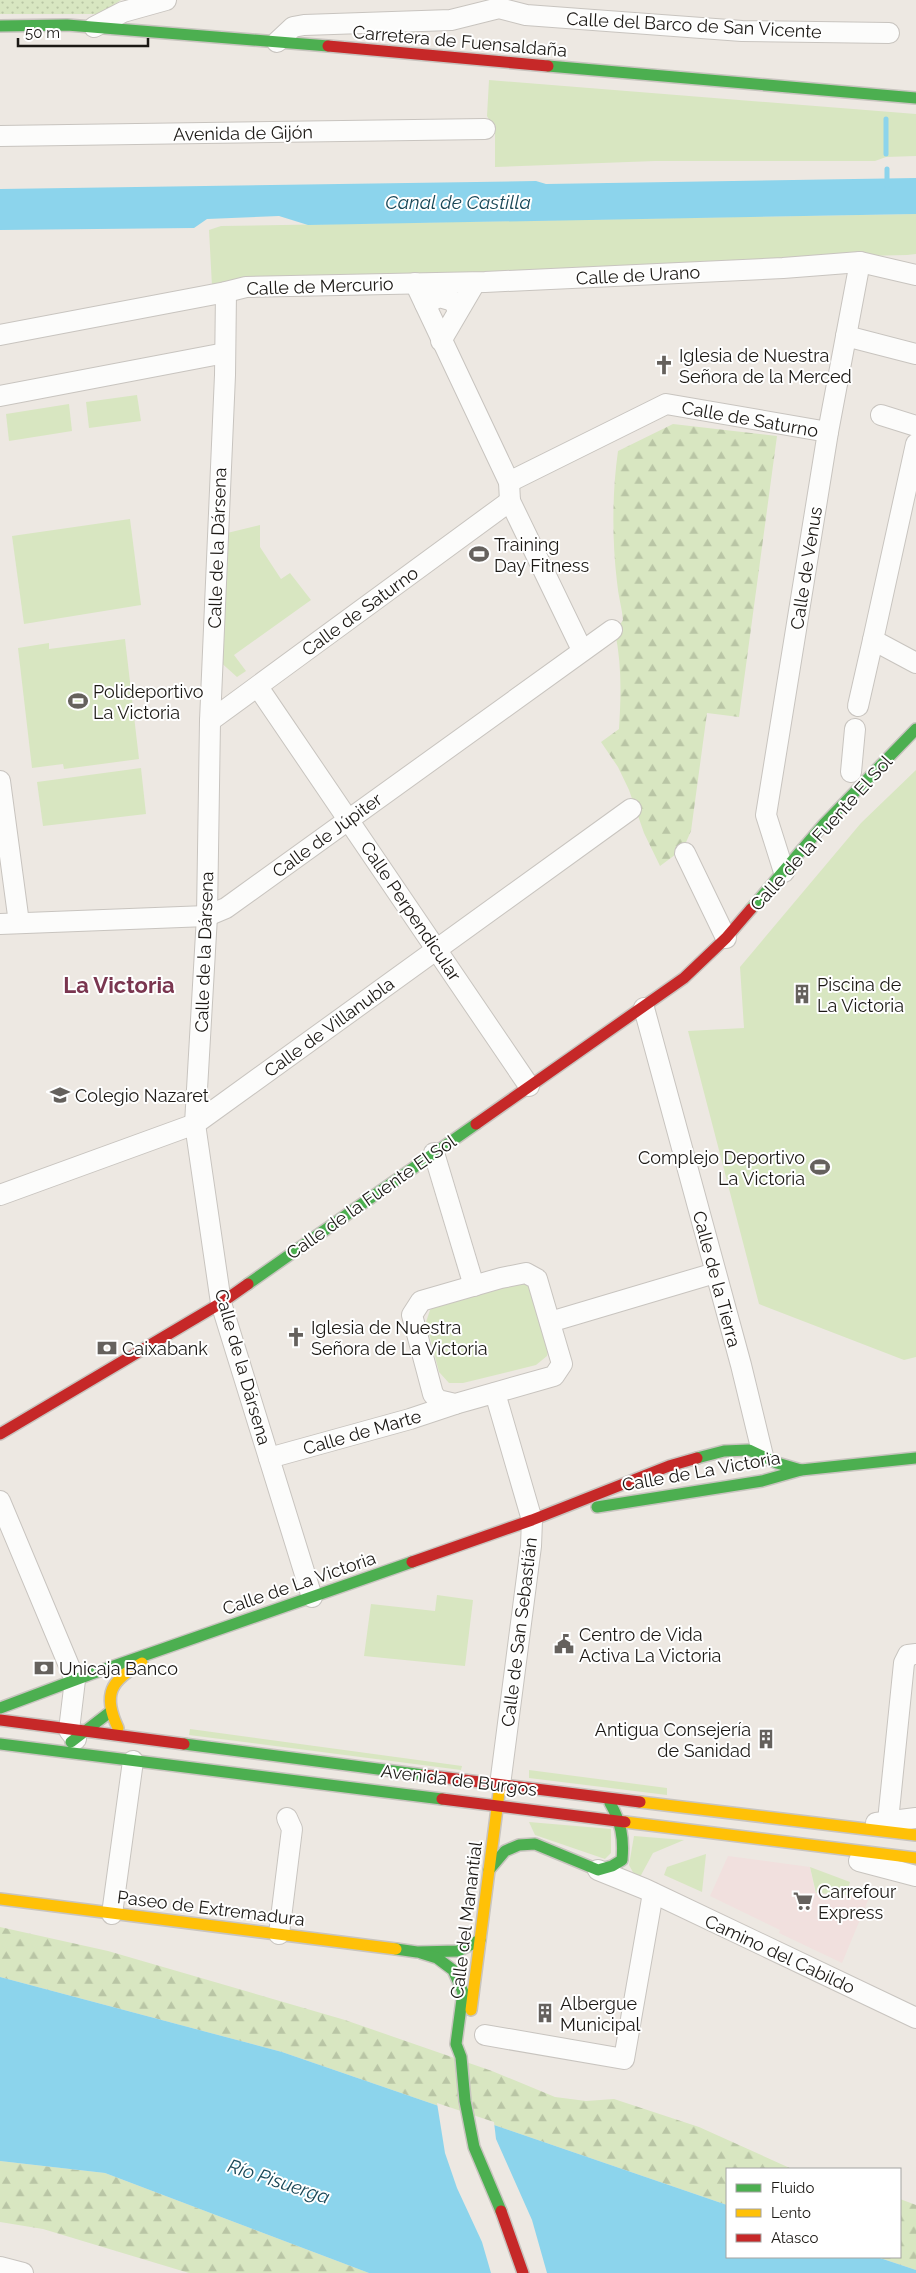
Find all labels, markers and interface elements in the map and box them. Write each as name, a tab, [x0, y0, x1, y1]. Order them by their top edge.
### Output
street label: Calle del Barco de San Vicente	[566, 8, 823, 42]
scale bar	[18, 15, 148, 47]
street label: Carretera de Fuensaldaña	[352, 21, 568, 61]
text: 50 m	[25, 24, 60, 42]
street label: Avenida de Gijón	[173, 121, 313, 145]
water label: Canal de Castilla	[385, 191, 531, 213]
street label: Calle de Urano	[575, 261, 701, 289]
street label: Calle de Mercurio	[246, 273, 394, 299]
place label: Iglesia de Nuestra Señora de la Merced	[679, 345, 852, 387]
church icon: Iglesia de Nuestra Señora de la Merced	[653, 354, 675, 376]
street label: Calle de Saturno	[680, 397, 820, 441]
street label: Calle de la Dársena	[204, 467, 230, 629]
street label: Calle de Venus	[786, 505, 826, 631]
place label: Training Day Fitness	[494, 534, 590, 576]
sports icon: Training Day Fitness	[468, 543, 490, 565]
street label: Calle de Saturno	[298, 562, 422, 660]
place label: Polideportivo La Victoria	[93, 681, 204, 723]
sports icon: Polideportivo La Victoria	[67, 690, 89, 712]
street label: Calle de la Fuente El Sol	[746, 751, 896, 915]
street label: Calle de Júpiter	[268, 788, 386, 882]
street label: Calle Perpendicular	[356, 837, 466, 985]
street label: Calle de la Dársena	[191, 871, 217, 1033]
district label: La Victoria	[63, 972, 175, 998]
street label: Calle de Villanubla	[260, 973, 398, 1081]
place label: Piscina de La Victoria	[817, 974, 904, 1016]
building icon: Piscina de La Victoria	[791, 983, 813, 1005]
school or university icon: Colegio Nazaret	[49, 1084, 71, 1106]
place label: Colegio Nazaret	[75, 1085, 209, 1106]
street label: Calle de la Fuente El Sol	[282, 1130, 460, 1264]
place label: Complejo Deportivo La Victoria	[638, 1147, 805, 1189]
sports icon: Complejo Deportivo La Victoria	[809, 1156, 831, 1178]
street label: Calle de la Tierra	[689, 1209, 745, 1349]
street label: Calle de la Dársena	[211, 1287, 275, 1447]
place label: Iglesia de Nuestra Señora de La Victoria	[311, 1317, 488, 1359]
church icon: Iglesia de Nuestra Señora de La Victoria	[285, 1326, 307, 1348]
bank icon: Caixabank	[96, 1337, 118, 1359]
place label: Caixabank	[122, 1338, 208, 1359]
street label: Calle de Marte	[301, 1405, 424, 1459]
street label: Calle de La Victoria	[620, 1447, 782, 1495]
street label: Calle de San Sebastián	[497, 1536, 541, 1728]
street label: Calle de La Victoria	[220, 1547, 378, 1619]
place label: Centro de Vida Activa La Victoria	[579, 1624, 721, 1666]
public building icon: Centro de Vida Activa La Victoria	[553, 1633, 575, 1655]
bank icon: Unicaja Banco	[33, 1657, 55, 1679]
place label: Unicaja Banco	[59, 1658, 178, 1679]
place label: Antigua Consejería de Sanidad	[595, 1719, 751, 1761]
building icon: Antigua Consejería de Sanidad	[755, 1728, 777, 1750]
street label: Avenida de Burgos	[380, 1760, 539, 1800]
street label: Calle del Manantial	[446, 1840, 486, 2000]
place label: Carrefour Express	[818, 1881, 897, 1923]
street label: Paseo de Extremadura	[116, 1886, 306, 1930]
supermarket icon: Carrefour Express	[792, 1890, 814, 1912]
street label: Camino del Cabildo	[702, 1910, 859, 1998]
place label: Albergue Municipal	[560, 1993, 641, 2035]
building icon: Albergue Municipal	[534, 2002, 556, 2024]
water label: Río Pisuerga	[225, 2154, 333, 2208]
legend	[726, 2168, 901, 2258]
text: Fluido	[771, 2179, 814, 2197]
text: Lento	[771, 2204, 811, 2222]
text: Atasco	[771, 2229, 818, 2247]

